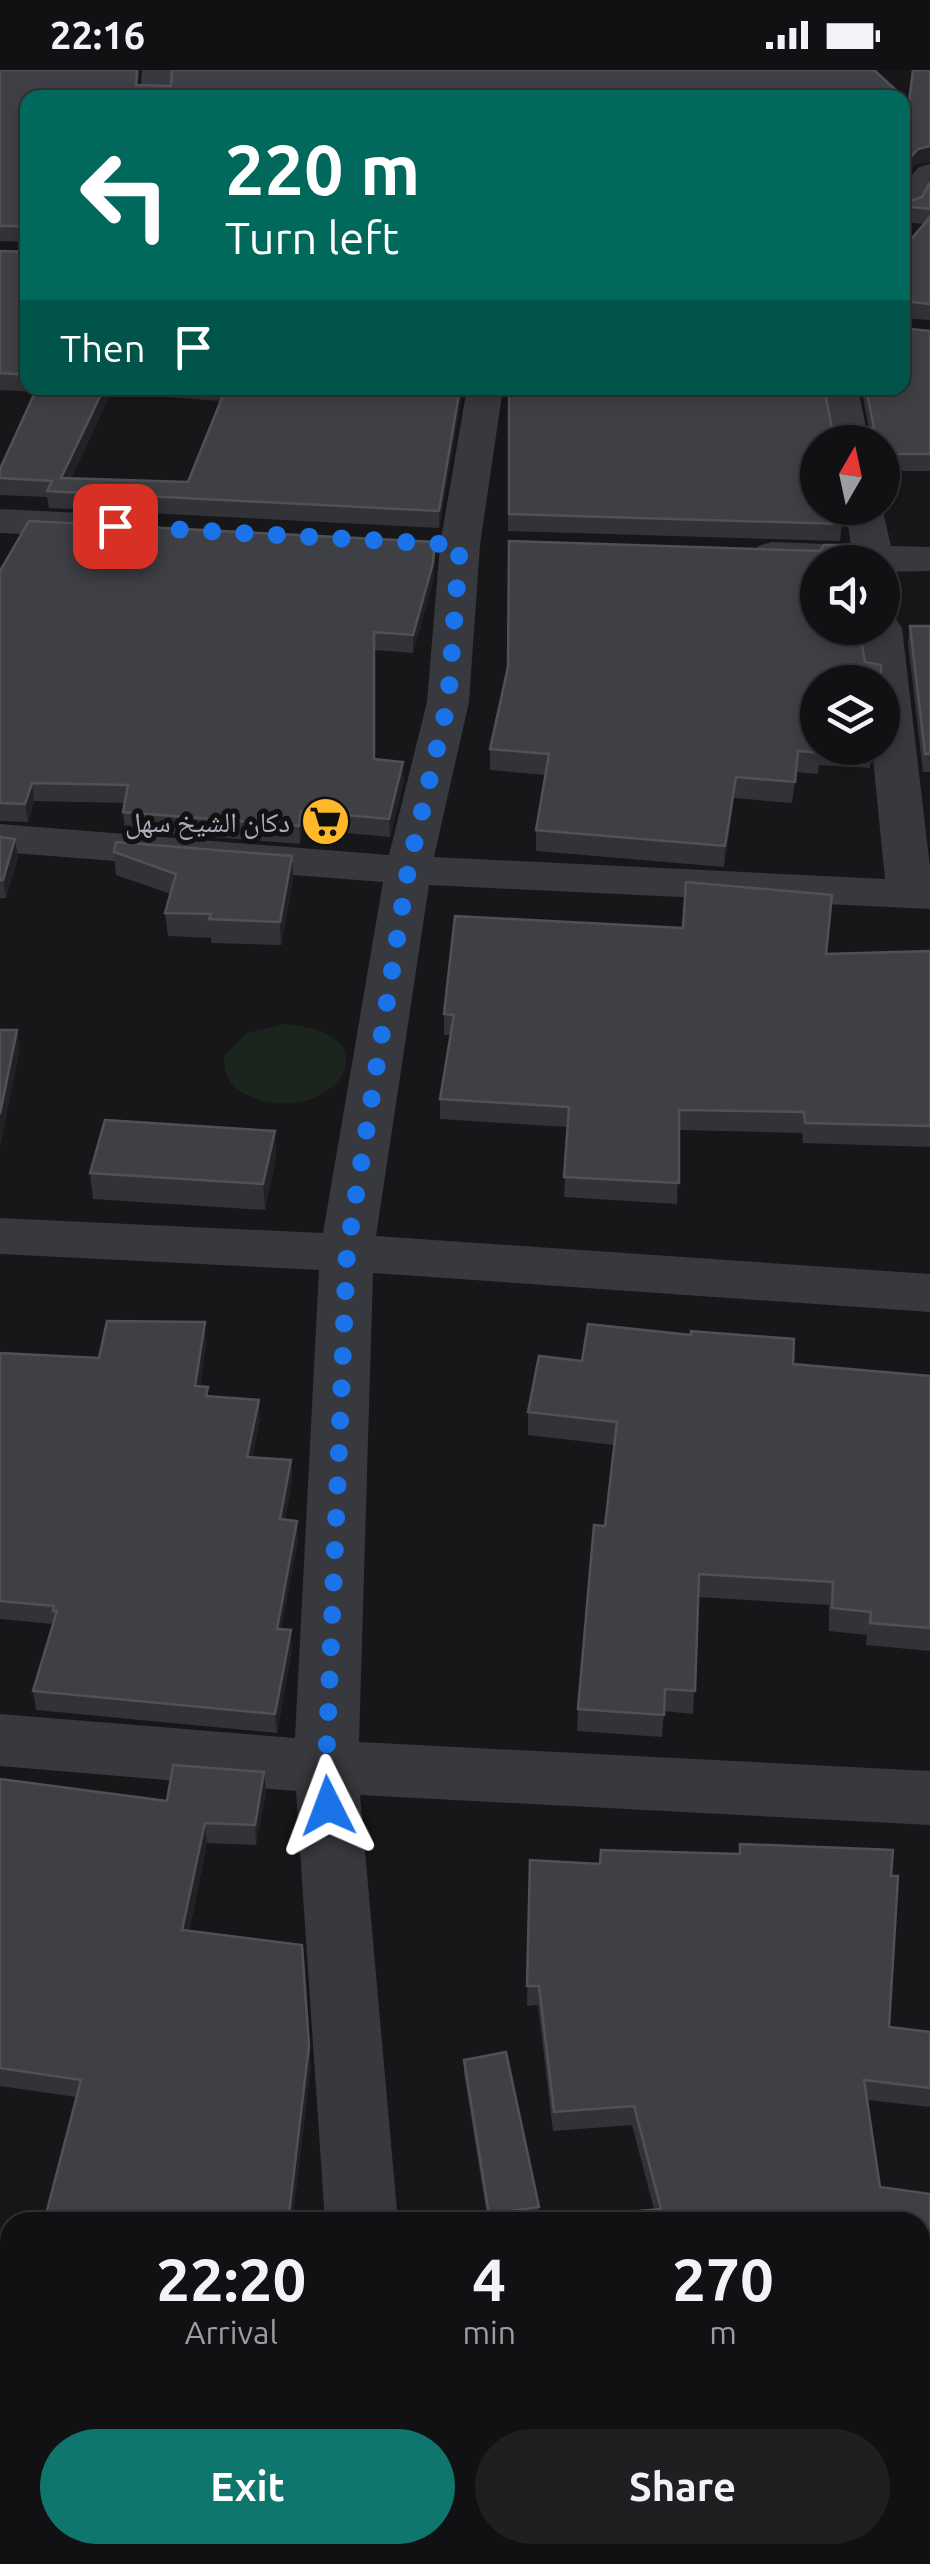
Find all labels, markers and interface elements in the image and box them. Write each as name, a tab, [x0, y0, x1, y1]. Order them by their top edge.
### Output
text: 22:16	[50, 14, 145, 56]
icon: left	[60, 130, 190, 260]
text: 220 m	[225, 130, 420, 208]
text: Turn left	[225, 212, 399, 263]
icon: arrive	[166, 320, 221, 375]
text: Then	[60, 327, 146, 369]
north arrow	[800, 425, 900, 525]
map controls	[800, 425, 900, 765]
pin	[73, 484, 158, 569]
icon: arrive	[88, 499, 143, 554]
button: sound	[800, 545, 900, 645]
button: layers	[800, 665, 900, 765]
supermarket icon: دكان الشيخ سهل	[299, 795, 351, 847]
place label: دكان الشيخ سهل	[125, 806, 290, 840]
position arrow	[276, 1754, 380, 1858]
text: 22:20	[156, 2245, 306, 2312]
text: 4	[472, 2245, 506, 2312]
text: 270	[672, 2245, 774, 2312]
text: Arrival	[185, 2314, 278, 2350]
text: min	[462, 2314, 516, 2350]
text: m	[709, 2314, 737, 2350]
button: Exit	[40, 2429, 455, 2544]
button: Share	[475, 2429, 890, 2544]

